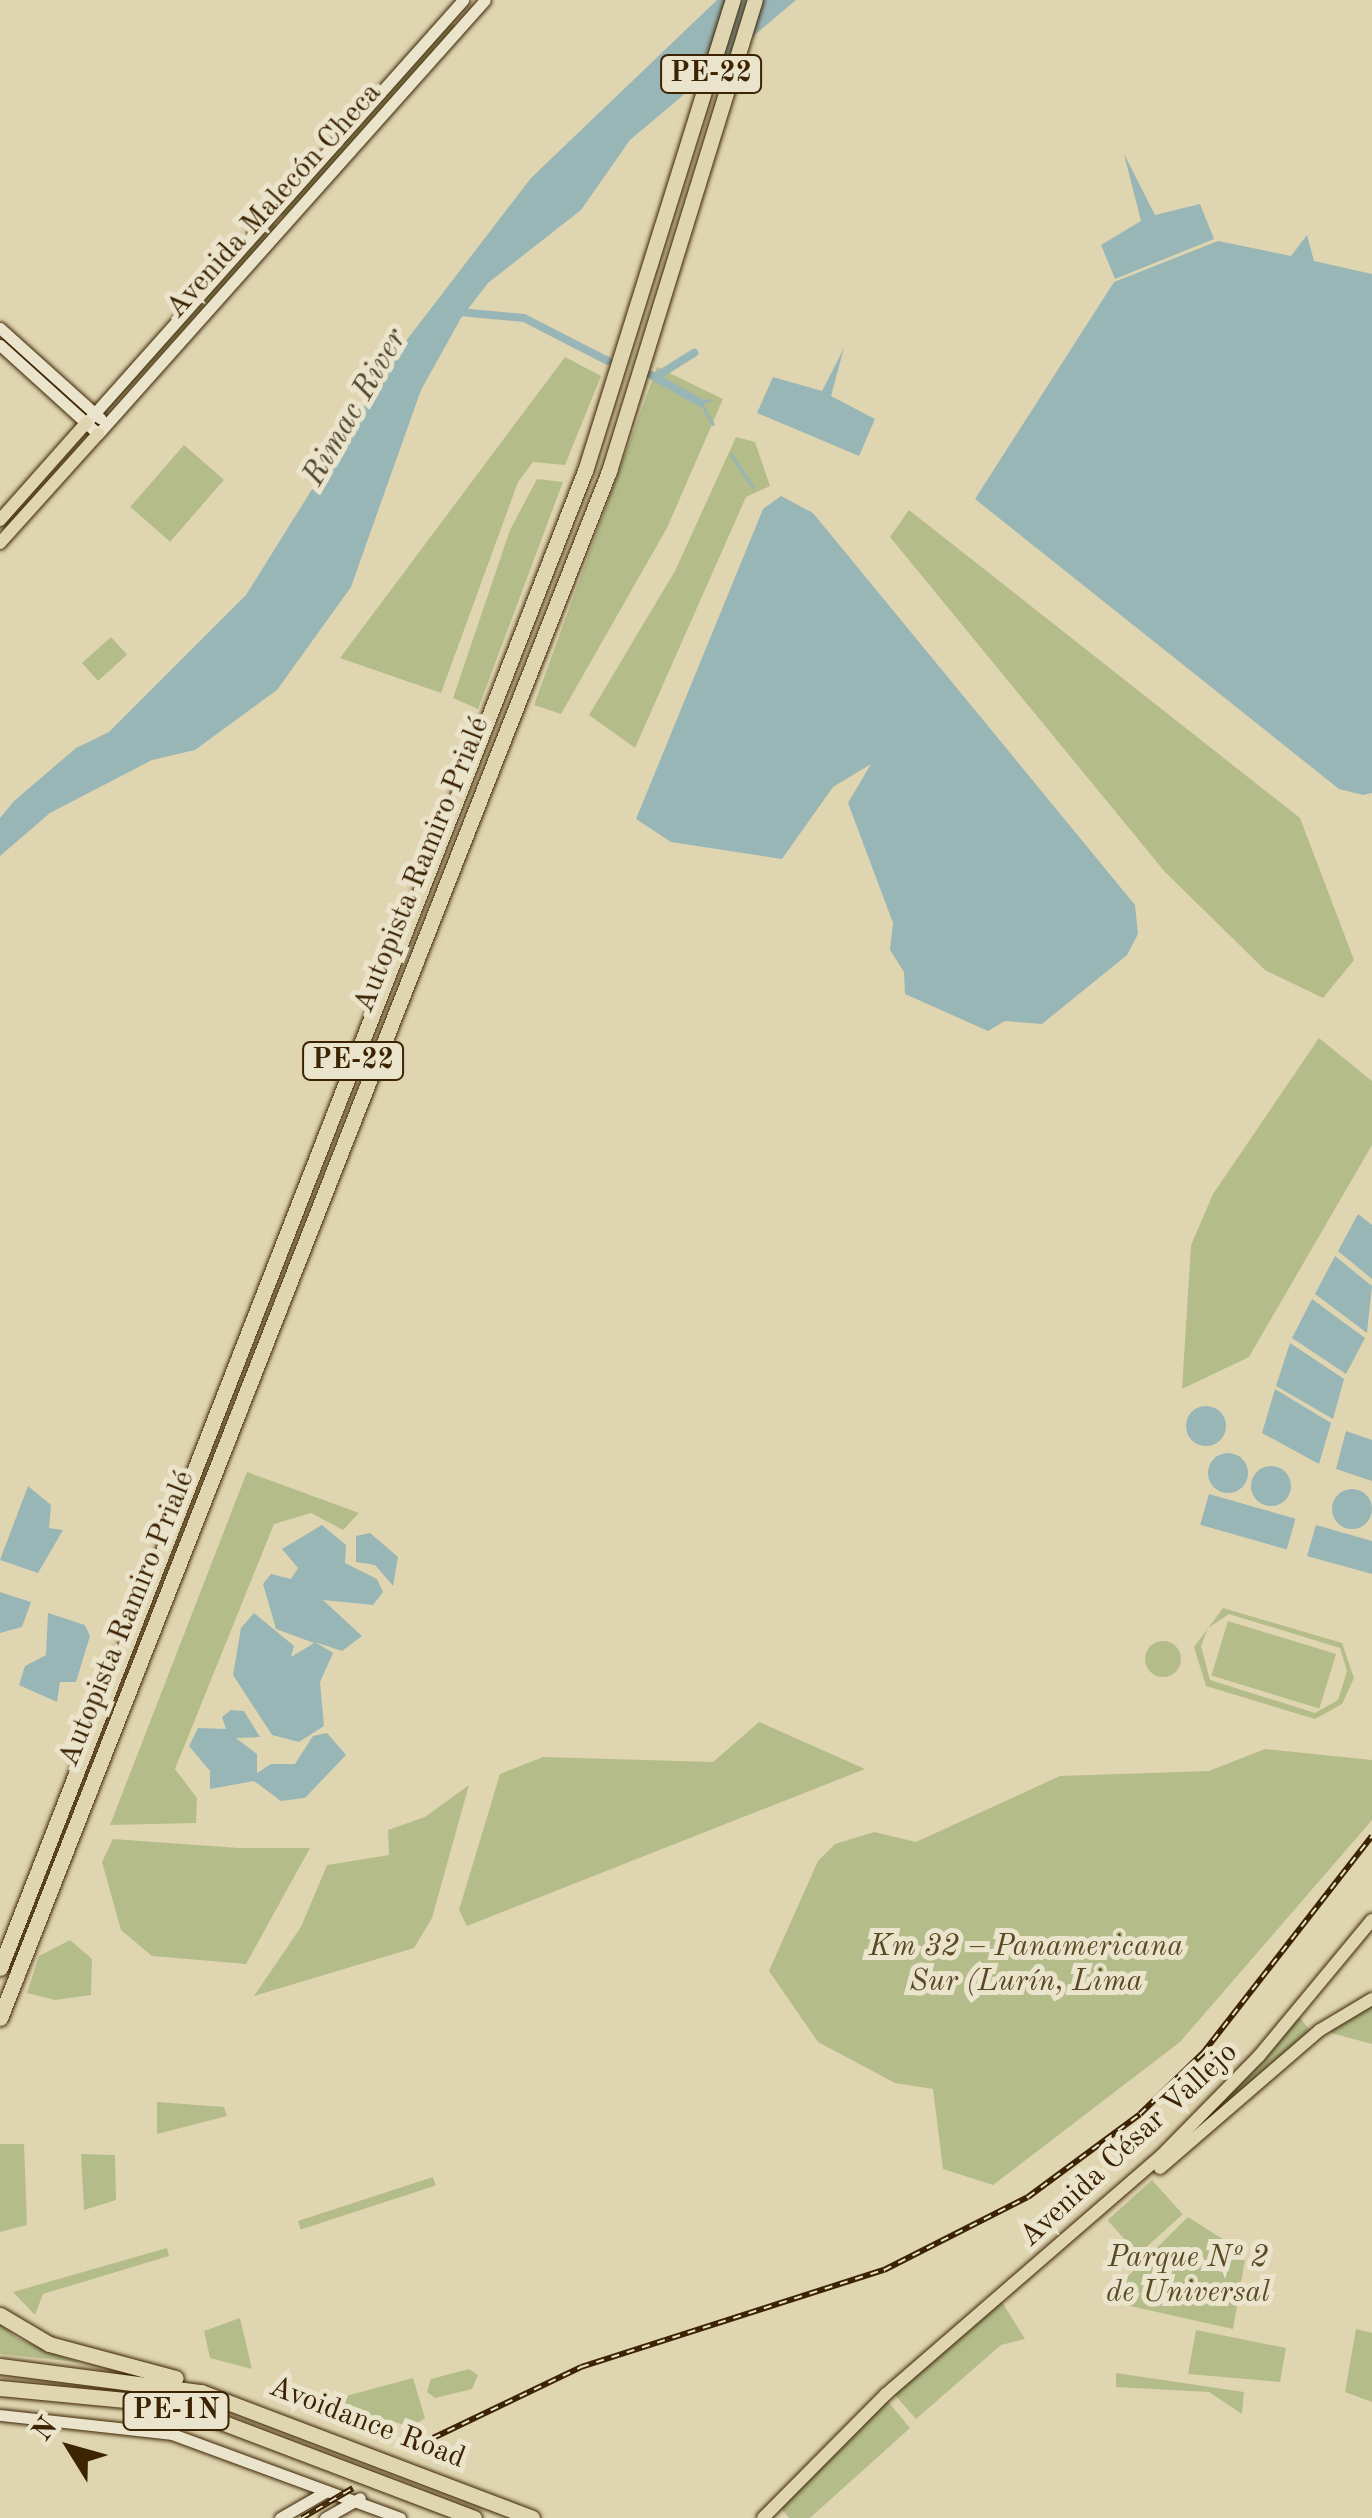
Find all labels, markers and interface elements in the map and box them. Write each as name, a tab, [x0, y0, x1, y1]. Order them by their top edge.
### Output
road number: PE-22	[658, 51, 764, 97]
street label: Avenida Malecón Checa	[159, 76, 389, 326]
water label: Rimac River	[296, 323, 416, 493]
street label: Autopista Ramiro Prialé	[346, 712, 498, 1018]
road number: PE-22	[300, 1038, 406, 1084]
street label: Autopista Ramiro Prialé	[51, 1466, 203, 1772]
park label: Km 32 – Panamericana Sur (Lurín, Lima	[869, 1929, 1183, 2000]
street label: Avenida César Vallejo	[1013, 2035, 1245, 2255]
park label: Parque Nº 2 de Universal	[1106, 2240, 1270, 2310]
street label: Avoidance Road	[264, 2369, 470, 2477]
road number: PE-1N	[121, 2388, 231, 2434]
north arrow	[20, 2398, 120, 2498]
text: N	[28, 2413, 64, 2447]

